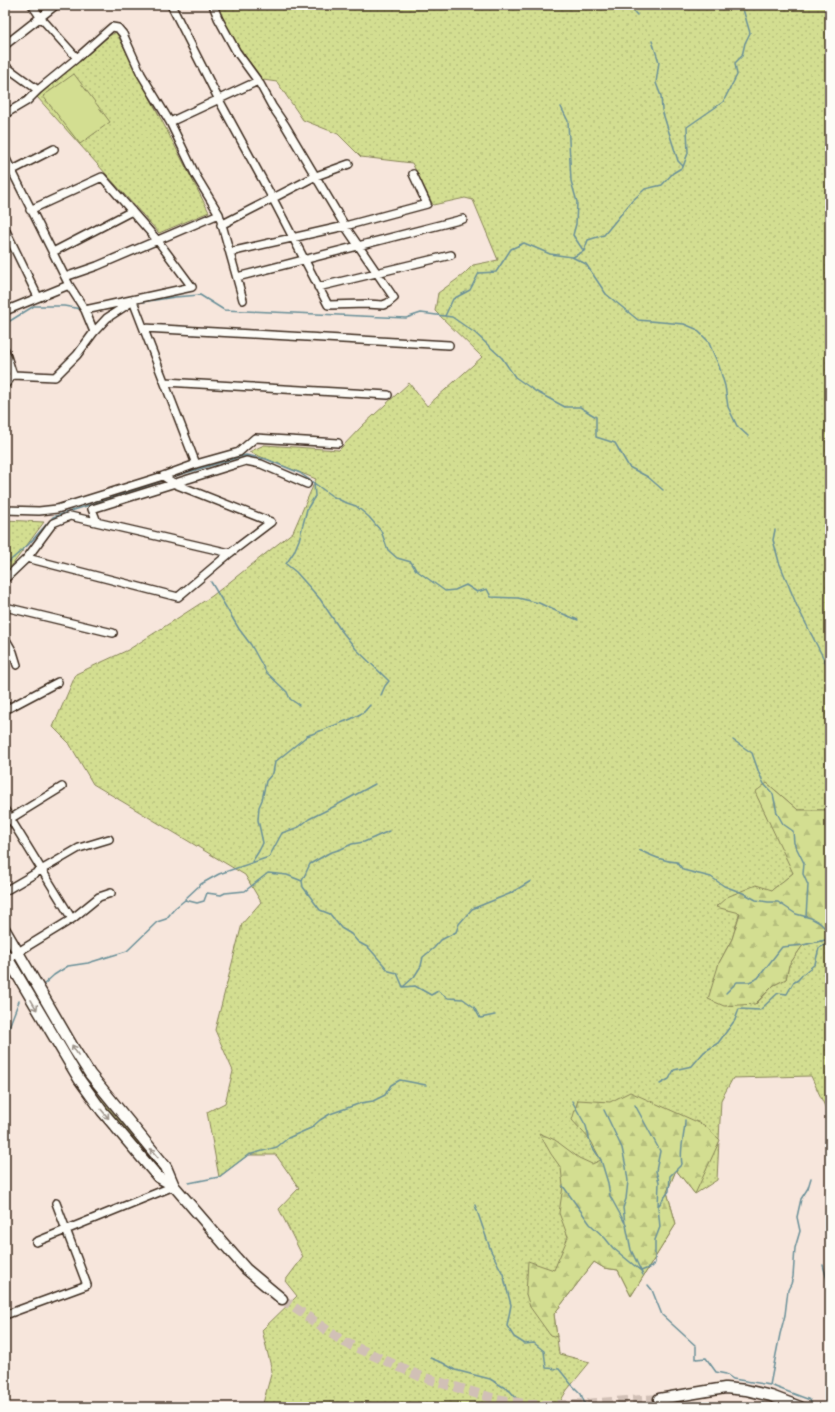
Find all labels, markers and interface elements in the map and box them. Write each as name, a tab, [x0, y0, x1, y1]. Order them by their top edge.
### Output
one-way arrow	[31, 999, 39, 1011]
one-way arrow	[70, 1044, 78, 1056]
one-way arrow	[100, 1109, 109, 1119]
one-way arrow	[149, 1148, 159, 1158]

